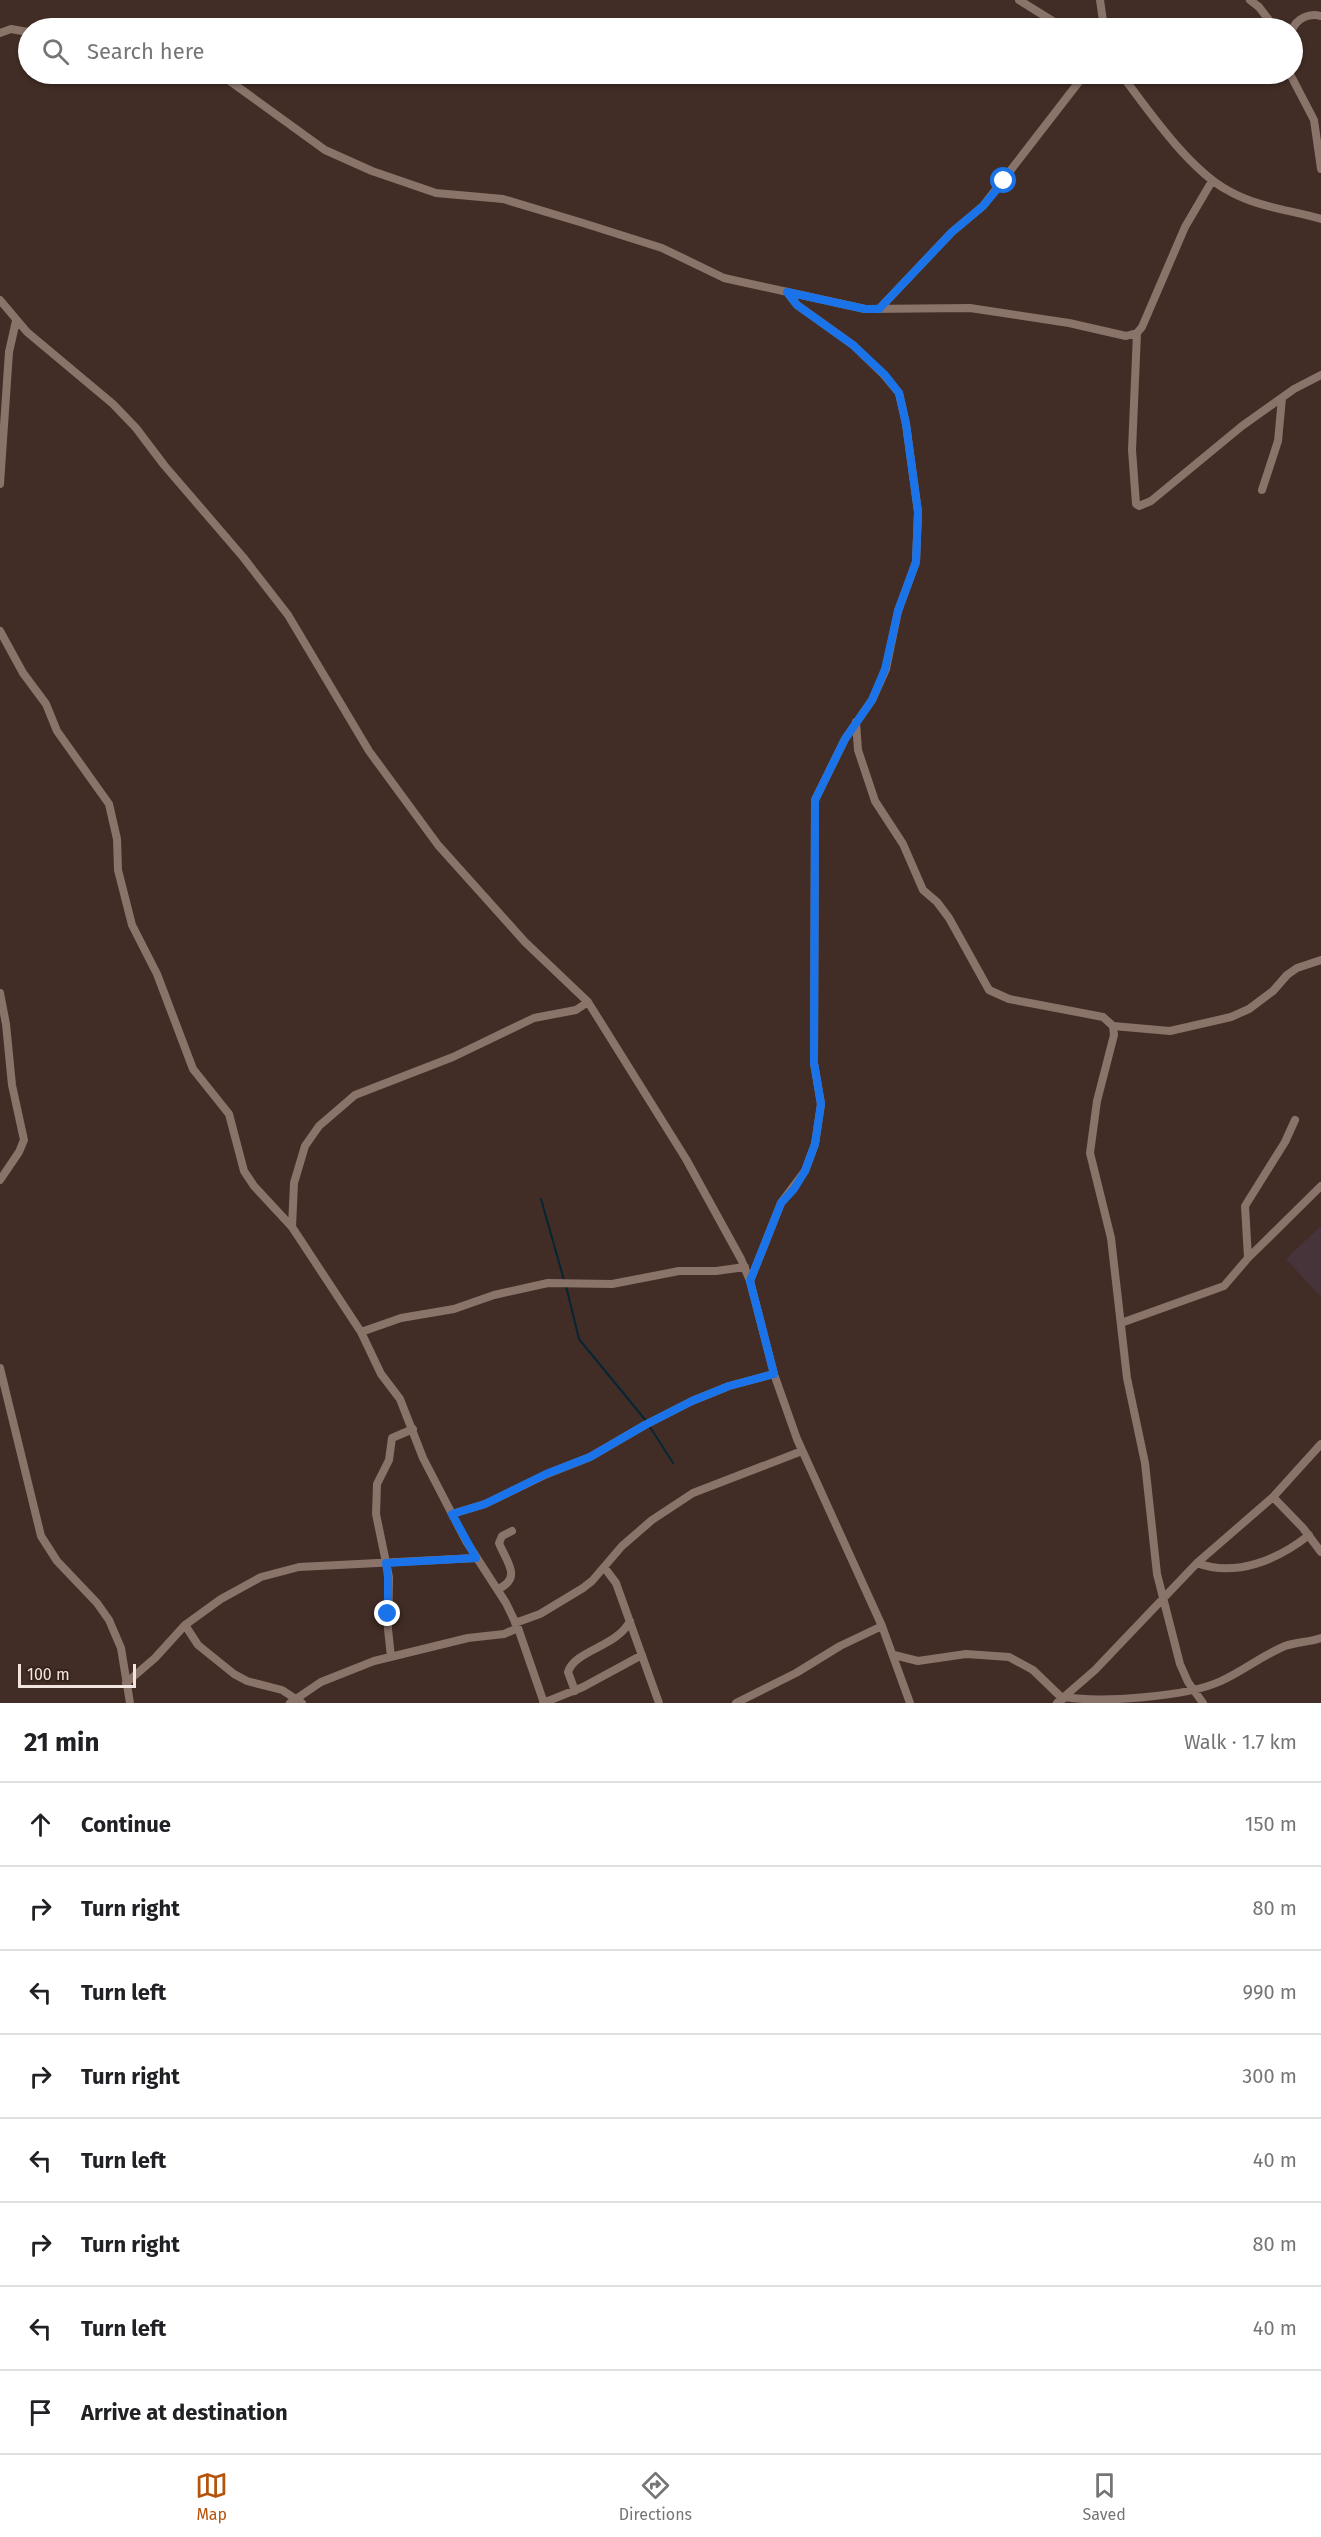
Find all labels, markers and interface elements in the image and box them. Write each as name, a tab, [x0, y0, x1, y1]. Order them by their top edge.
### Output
search box	[18, 18, 1303, 84]
icon: search	[39, 35, 72, 68]
text: Search here	[87, 38, 205, 65]
route start	[990, 167, 1016, 193]
route end	[374, 1600, 400, 1626]
scale bar	[18, 1661, 136, 1688]
text: 100 m	[27, 1665, 70, 1684]
text: 21 min	[24, 1727, 99, 1758]
text: Walk · 1.7 km	[1184, 1730, 1297, 1754]
icon: ahead	[24, 1808, 57, 1841]
text: Continue	[81, 1811, 171, 1838]
text: 150 m	[1245, 1812, 1297, 1836]
icon: right	[24, 1892, 57, 1925]
text: Turn right	[81, 1895, 180, 1922]
text: 80 m	[1252, 1896, 1297, 1920]
icon: left	[24, 1976, 57, 2009]
text: Turn left	[81, 1979, 166, 2006]
text: 990 m	[1242, 1980, 1297, 2004]
icon: right	[24, 2060, 57, 2093]
text: Turn right	[81, 2063, 180, 2090]
text: 300 m	[1242, 2064, 1297, 2088]
icon: left	[24, 2144, 57, 2177]
text: Turn left	[81, 2147, 166, 2174]
text: 40 m	[1253, 2148, 1297, 2172]
icon: right	[24, 2228, 57, 2261]
text: Turn right	[81, 2231, 180, 2258]
text: 80 m	[1252, 2232, 1297, 2256]
icon: left	[24, 2312, 57, 2345]
text: Turn left	[81, 2315, 166, 2342]
text: 40 m	[1253, 2316, 1297, 2340]
icon: arrive	[24, 2396, 57, 2429]
text: Arrive at destination	[81, 2399, 288, 2426]
tab: Map	[195, 2469, 228, 2524]
tab: Directions	[619, 2469, 692, 2524]
tab: Saved	[1082, 2469, 1126, 2524]

